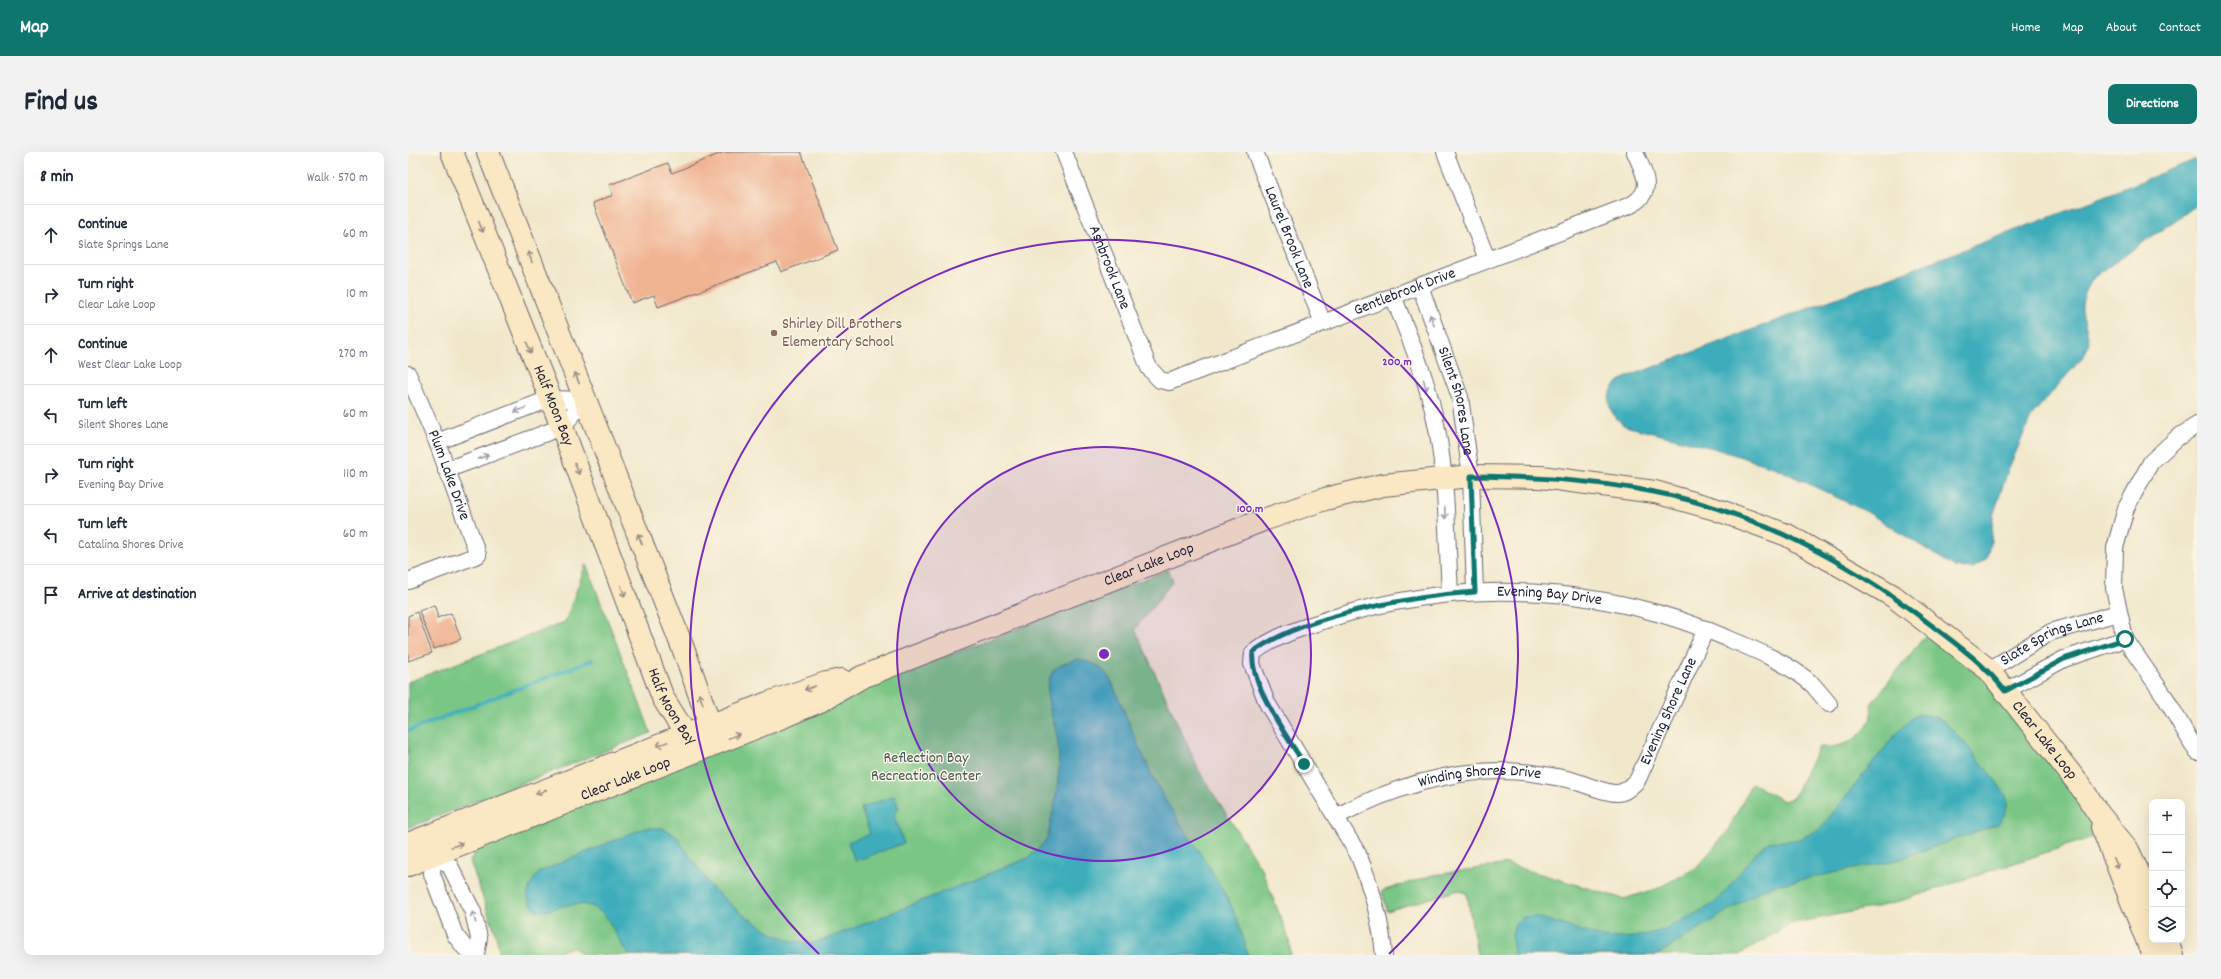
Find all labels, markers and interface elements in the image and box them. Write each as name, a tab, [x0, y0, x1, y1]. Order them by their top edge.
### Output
text: Map	[20, 15, 49, 42]
text: Home	[2011, 18, 2040, 38]
text: Map	[2062, 18, 2084, 38]
text: About	[2106, 18, 2137, 38]
text: Contact	[2159, 18, 2201, 38]
text: Find us	[24, 84, 98, 124]
button: Directions	[2108, 84, 2197, 124]
text: 8 min	[40, 166, 73, 190]
text: Walk · 570 m	[307, 169, 368, 188]
street label: Laurel Brook Lane	[1258, 183, 1320, 292]
text: Continue	[78, 214, 127, 236]
one-way arrow	[478, 221, 486, 233]
street label: Ashbrook Lane	[1082, 222, 1136, 313]
icon: ahead	[40, 224, 62, 246]
text: 60 m	[343, 225, 368, 244]
text: Slate Springs Lane	[78, 236, 169, 255]
one-way arrow	[525, 252, 533, 264]
street label: Gentlebrook Drive	[1350, 262, 1459, 322]
text: Turn right	[78, 274, 134, 296]
icon: right	[40, 284, 62, 306]
text: 10 m	[346, 285, 368, 304]
text: Clear Lake Loop	[78, 296, 155, 315]
place label: Shirley Dill Brothers Elementary School	[782, 313, 903, 354]
one-way arrow	[1428, 315, 1436, 327]
marker: Shirley Dill Brothers Elementary School	[769, 328, 779, 338]
text: Continue	[78, 334, 127, 356]
one-way arrow	[526, 342, 534, 354]
icon: ahead	[40, 344, 62, 366]
street label: Silent Shores Lane	[1431, 344, 1479, 457]
text: 270 m	[338, 345, 368, 364]
text: 200 m	[1382, 354, 1412, 371]
text: West Clear Lake Loop	[78, 356, 182, 375]
street label: Half Moon Bay	[527, 362, 580, 450]
one-way arrow	[572, 373, 580, 385]
one-way arrow	[1422, 379, 1429, 392]
text: Turn left	[78, 394, 127, 416]
icon: left	[40, 404, 62, 426]
text: 60 m	[343, 405, 368, 424]
one-way arrow	[514, 406, 526, 414]
text: Silent Shores Lane	[78, 416, 168, 435]
street label: Plum Lake Drive	[422, 426, 476, 523]
one-way arrow	[476, 452, 488, 460]
text: Turn right	[78, 454, 134, 476]
one-way arrow	[574, 463, 582, 475]
icon: right	[40, 464, 62, 486]
text: 110 m	[343, 465, 368, 484]
text: Evening Bay Drive	[78, 476, 164, 495]
text: 100 m	[1237, 501, 1263, 518]
one-way arrow	[1442, 506, 1449, 519]
text: Turn left	[78, 514, 127, 536]
icon: left	[40, 524, 62, 546]
text: 60 m	[343, 525, 368, 544]
one-way arrow	[635, 533, 643, 545]
text: Catalina Shores Drive	[78, 536, 183, 555]
street label: Clear Lake Loop	[1100, 537, 1198, 593]
street label: Evening Bay Drive	[1497, 580, 1604, 612]
icon: arrive	[40, 584, 62, 606]
text: Arrive at destination	[78, 584, 196, 606]
one-way arrow	[619, 584, 627, 596]
street label: Slate Springs Lane	[1996, 606, 2106, 672]
route start	[2116, 630, 2134, 648]
centre of rings	[1097, 647, 1111, 661]
street label: Evening Shore Lane	[1634, 654, 1703, 769]
street label: Half Moon Bay	[641, 665, 702, 751]
one-way arrow	[805, 685, 817, 693]
one-way arrow	[697, 693, 704, 706]
street label: Clear Lake Loop	[2006, 696, 2083, 785]
one-way arrow	[728, 731, 740, 739]
one-way arrow	[657, 740, 669, 748]
park label: Reflection Bay Recreation Center	[871, 747, 981, 788]
street label: Clear Lake Loop	[577, 751, 674, 807]
route end	[1295, 755, 1313, 773]
street label: Winding Shores Drive	[1415, 759, 1543, 794]
one-way arrow	[536, 788, 548, 796]
map controls	[2149, 799, 2185, 943]
button: +	[2149, 799, 2185, 835]
button: −	[2149, 835, 2185, 871]
one-way arrow	[451, 840, 463, 848]
one-way arrow	[2113, 856, 2120, 868]
button: locate	[2149, 871, 2185, 907]
button: layers	[2149, 907, 2185, 943]
one-way arrow	[470, 911, 477, 924]

